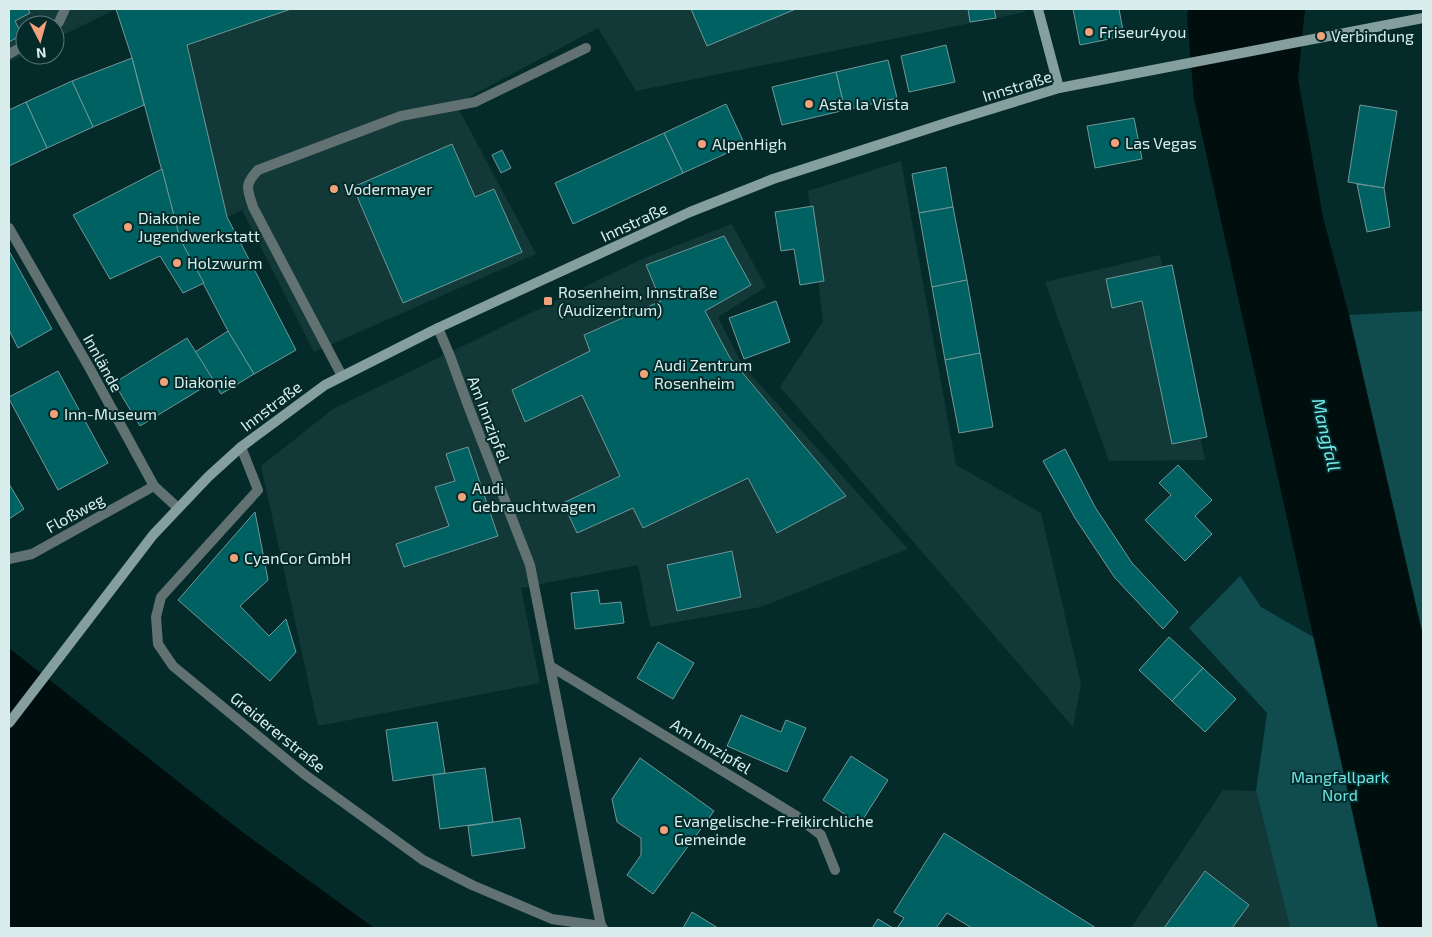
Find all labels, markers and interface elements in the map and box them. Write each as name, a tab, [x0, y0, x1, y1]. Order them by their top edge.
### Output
north arrow	[15, 15, 65, 65]
place label: Friseur4you	[1099, 22, 1186, 41]
marker: Friseur4you	[1083, 26, 1095, 38]
place label: Verbindung	[1331, 26, 1414, 45]
marker: Verbindung	[1315, 30, 1327, 42]
text: N	[35, 44, 47, 62]
street label: Innstraße	[980, 66, 1054, 105]
place label: Asta la Vista	[819, 94, 909, 113]
marker: Asta la Vista	[803, 98, 815, 110]
place label: Las Vegas	[1125, 133, 1197, 152]
place label: AlpenHigh	[712, 134, 787, 153]
marker: Las Vegas	[1109, 137, 1121, 149]
marker: AlpenHigh	[696, 138, 708, 150]
place label: Vodermayer	[344, 179, 433, 198]
marker: Vodermayer	[328, 183, 340, 195]
street label: Innstraße	[597, 198, 670, 245]
place label: Diakonie Jugendwerkstatt	[138, 208, 260, 245]
marker: Diakonie Jugendwerkstatt	[122, 221, 134, 233]
place label: Holzwurm	[187, 253, 262, 272]
marker: Holzwurm	[171, 257, 183, 269]
place label: Rosenheim, Innstraße (Audizentrum)	[558, 282, 718, 319]
marker: Rosenheim, Innstraße (Audizentrum)	[542, 295, 554, 307]
street label: Innlände	[80, 330, 127, 395]
place label: Audi Zentrum Rosenheim	[654, 355, 752, 392]
marker: Audi Zentrum Rosenheim	[638, 368, 650, 380]
place label: Diakonie	[174, 372, 236, 391]
street label: Am Innzipfel	[464, 373, 515, 465]
marker: Diakonie	[158, 376, 170, 388]
street label: Innstraße	[236, 376, 305, 435]
water label: Mangfall	[1308, 396, 1346, 473]
place label: Inn-Museum	[64, 404, 157, 423]
marker: Inn-Museum	[48, 408, 60, 420]
place label: Audi Gebrauchtwagen	[472, 478, 596, 515]
street label: Floßweg	[42, 489, 107, 536]
marker: Audi Gebrauchtwagen	[456, 491, 468, 503]
place label: CyanCor GmbH	[244, 548, 351, 567]
marker: CyanCor GmbH	[228, 552, 240, 564]
street label: Greidererstraße	[227, 688, 330, 776]
street label: Am Innzipfel	[667, 714, 755, 777]
park label: Mangfallpark Nord	[1291, 767, 1389, 804]
place label: Evangelische-Freikirchliche Gemeinde	[674, 811, 874, 848]
marker: Evangelische-Freikirchliche Gemeinde	[658, 824, 670, 836]

